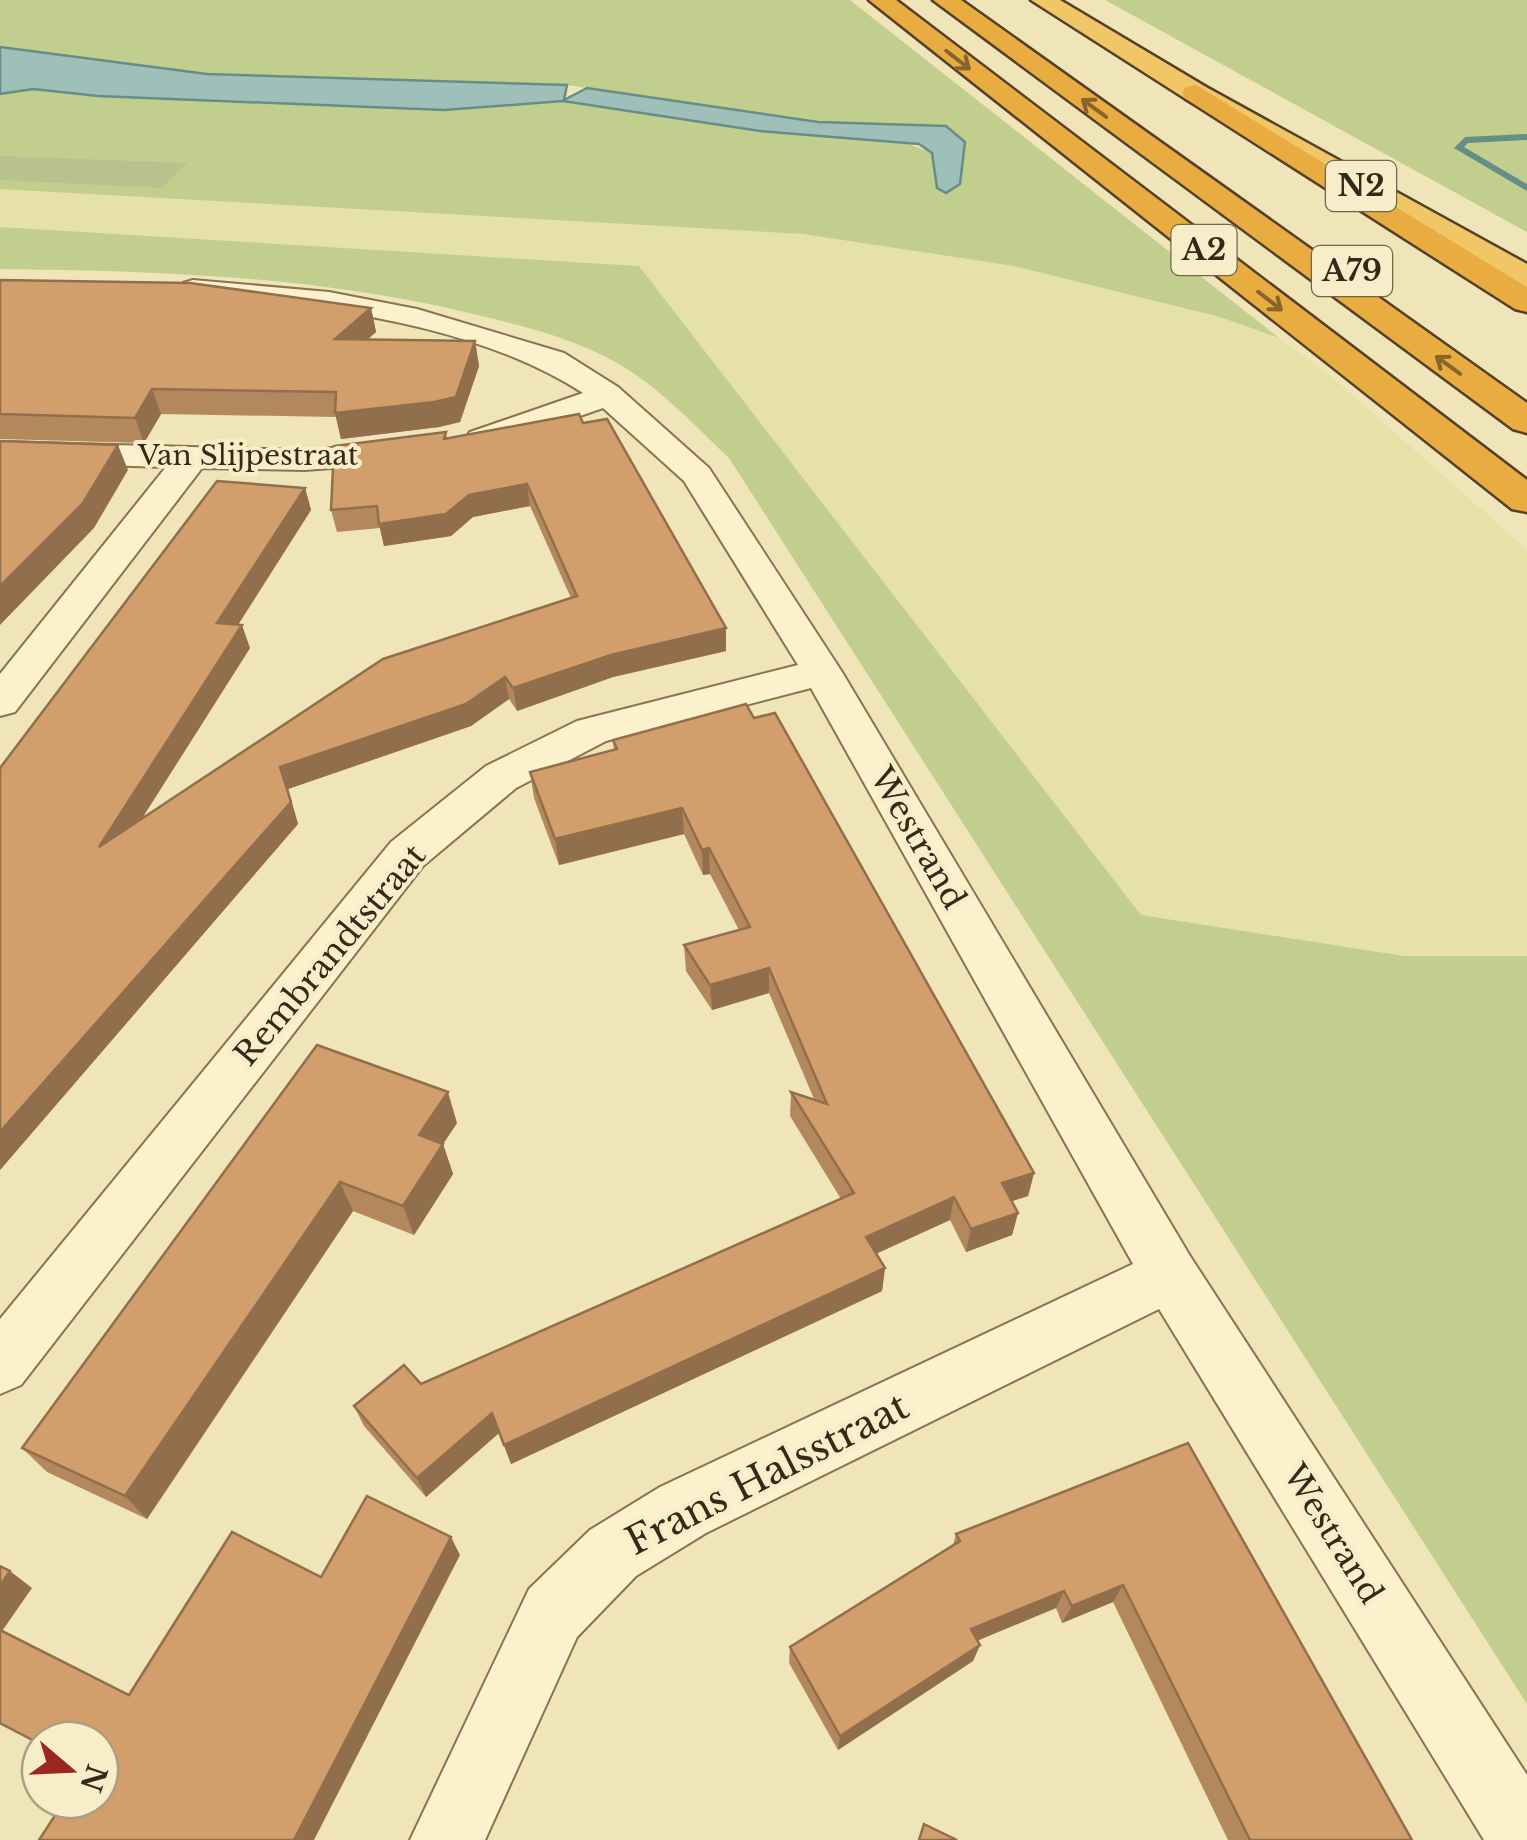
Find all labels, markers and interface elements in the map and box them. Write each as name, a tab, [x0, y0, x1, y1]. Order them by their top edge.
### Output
one-way arrow	[944, 49, 970, 71]
one-way arrow	[1081, 98, 1108, 119]
road number: N2	[1326, 161, 1396, 211]
road number: A2	[1172, 225, 1236, 275]
road number: A79	[1312, 246, 1392, 296]
one-way arrow	[1256, 291, 1283, 312]
one-way arrow	[1434, 355, 1462, 376]
street label: Van Slijpestraat	[137, 438, 359, 473]
street label: Westrand	[861, 759, 975, 916]
street label: Rembrandtstraat	[226, 836, 434, 1074]
street label: Frans Halsstraat	[618, 1382, 916, 1565]
street label: Westrand	[1274, 1456, 1392, 1611]
north arrow	[20, 1720, 120, 1820]
text: N	[72, 1760, 114, 1796]

